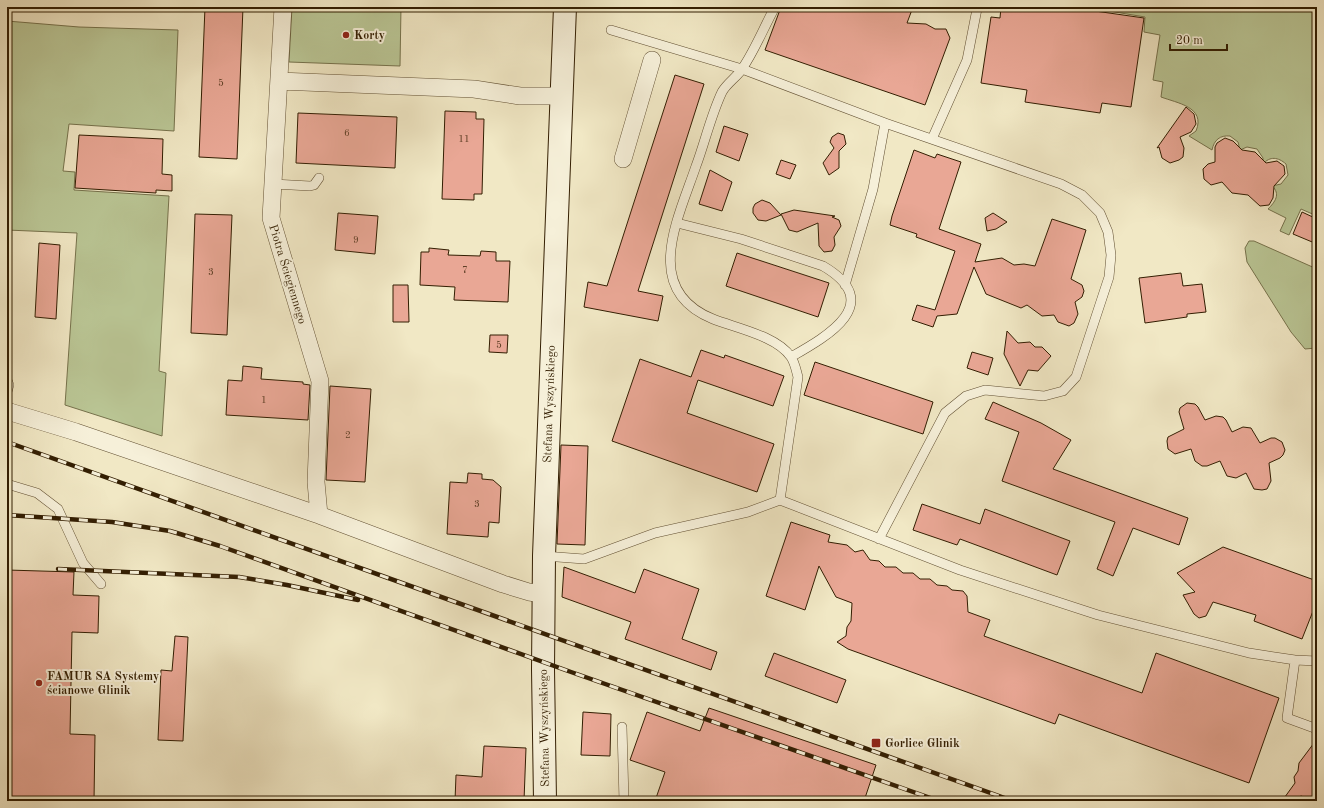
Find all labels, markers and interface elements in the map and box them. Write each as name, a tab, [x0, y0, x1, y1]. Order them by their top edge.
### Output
scale bar	[1170, 26, 1227, 52]
marker: Korty	[341, 30, 351, 40]
place label: Korty	[354, 30, 385, 42]
text: 20 m	[1176, 35, 1203, 47]
house number: 5	[218, 78, 224, 88]
house number: 6	[344, 128, 350, 138]
house number: 11	[458, 134, 470, 144]
street label: Piotra Ściegiennego	[266, 222, 312, 325]
house number: 9	[353, 235, 359, 245]
house number: 7	[462, 265, 468, 275]
house number: 3	[208, 267, 214, 277]
house number: 5	[496, 340, 502, 350]
street label: Stefana Wyszyńskiego	[542, 345, 558, 463]
house number: 1	[261, 395, 267, 405]
house number: 2	[345, 430, 351, 440]
house number: 3	[474, 499, 480, 509]
street label: Stefana Wyszyńskiego	[538, 669, 552, 787]
place label: FAMUR SA Systemy ścianowe Glinik	[47, 671, 159, 697]
marker: FAMUR SA Systemy ścianowe Glinik	[34, 678, 44, 688]
marker: Gorlice Glinik	[870, 737, 882, 749]
place label: Gorlice Glinik	[885, 738, 960, 750]

